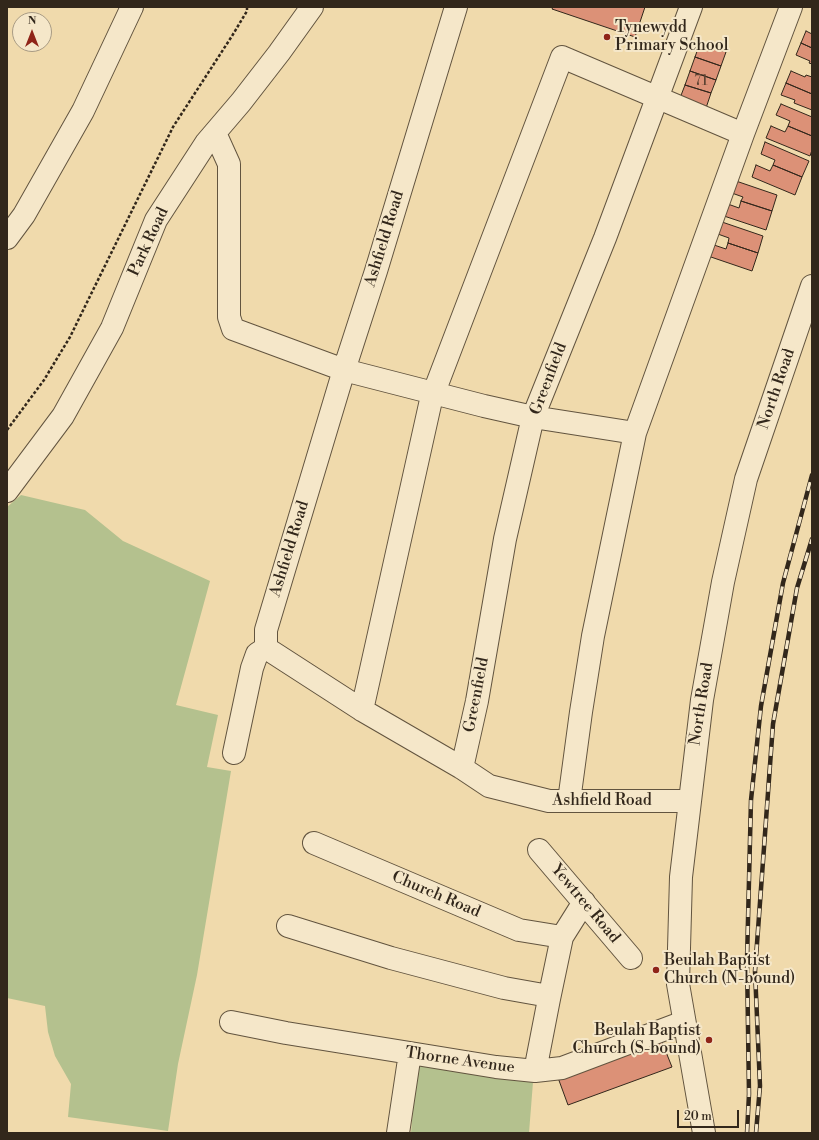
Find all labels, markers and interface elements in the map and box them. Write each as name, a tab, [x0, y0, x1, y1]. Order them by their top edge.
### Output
north arrow	[12, 12, 52, 52]
text: N	[28, 14, 36, 28]
place label: Tynewydd Primary School	[615, 18, 729, 56]
marker: Tynewydd Primary School	[602, 32, 612, 42]
house number: 71	[694, 74, 708, 90]
street label: Ashfield Road	[361, 189, 409, 289]
street label: Park Road	[125, 205, 173, 279]
street label: Greenfield	[526, 340, 572, 418]
street label: North Road	[754, 346, 800, 432]
street label: Ashfield Road	[266, 499, 314, 599]
street label: Greenfield	[460, 656, 494, 734]
street label: North Road	[686, 661, 718, 747]
street label: Ashfield Road	[552, 791, 652, 811]
street label: Yewtree Road	[546, 861, 624, 947]
street label: Church Road	[389, 868, 483, 922]
place label: Beulah Baptist Church (N-bound)	[664, 951, 795, 989]
marker: Beulah Baptist Church (N-bound)	[651, 965, 661, 975]
place label: Beulah Baptist Church (S-bound)	[573, 1021, 701, 1059]
marker: Beulah Baptist Church (S-bound)	[704, 1035, 714, 1045]
street label: Thorne Avenue	[404, 1044, 516, 1078]
scale bar	[679, 1102, 741, 1128]
text: 20 m	[684, 1109, 712, 1124]

